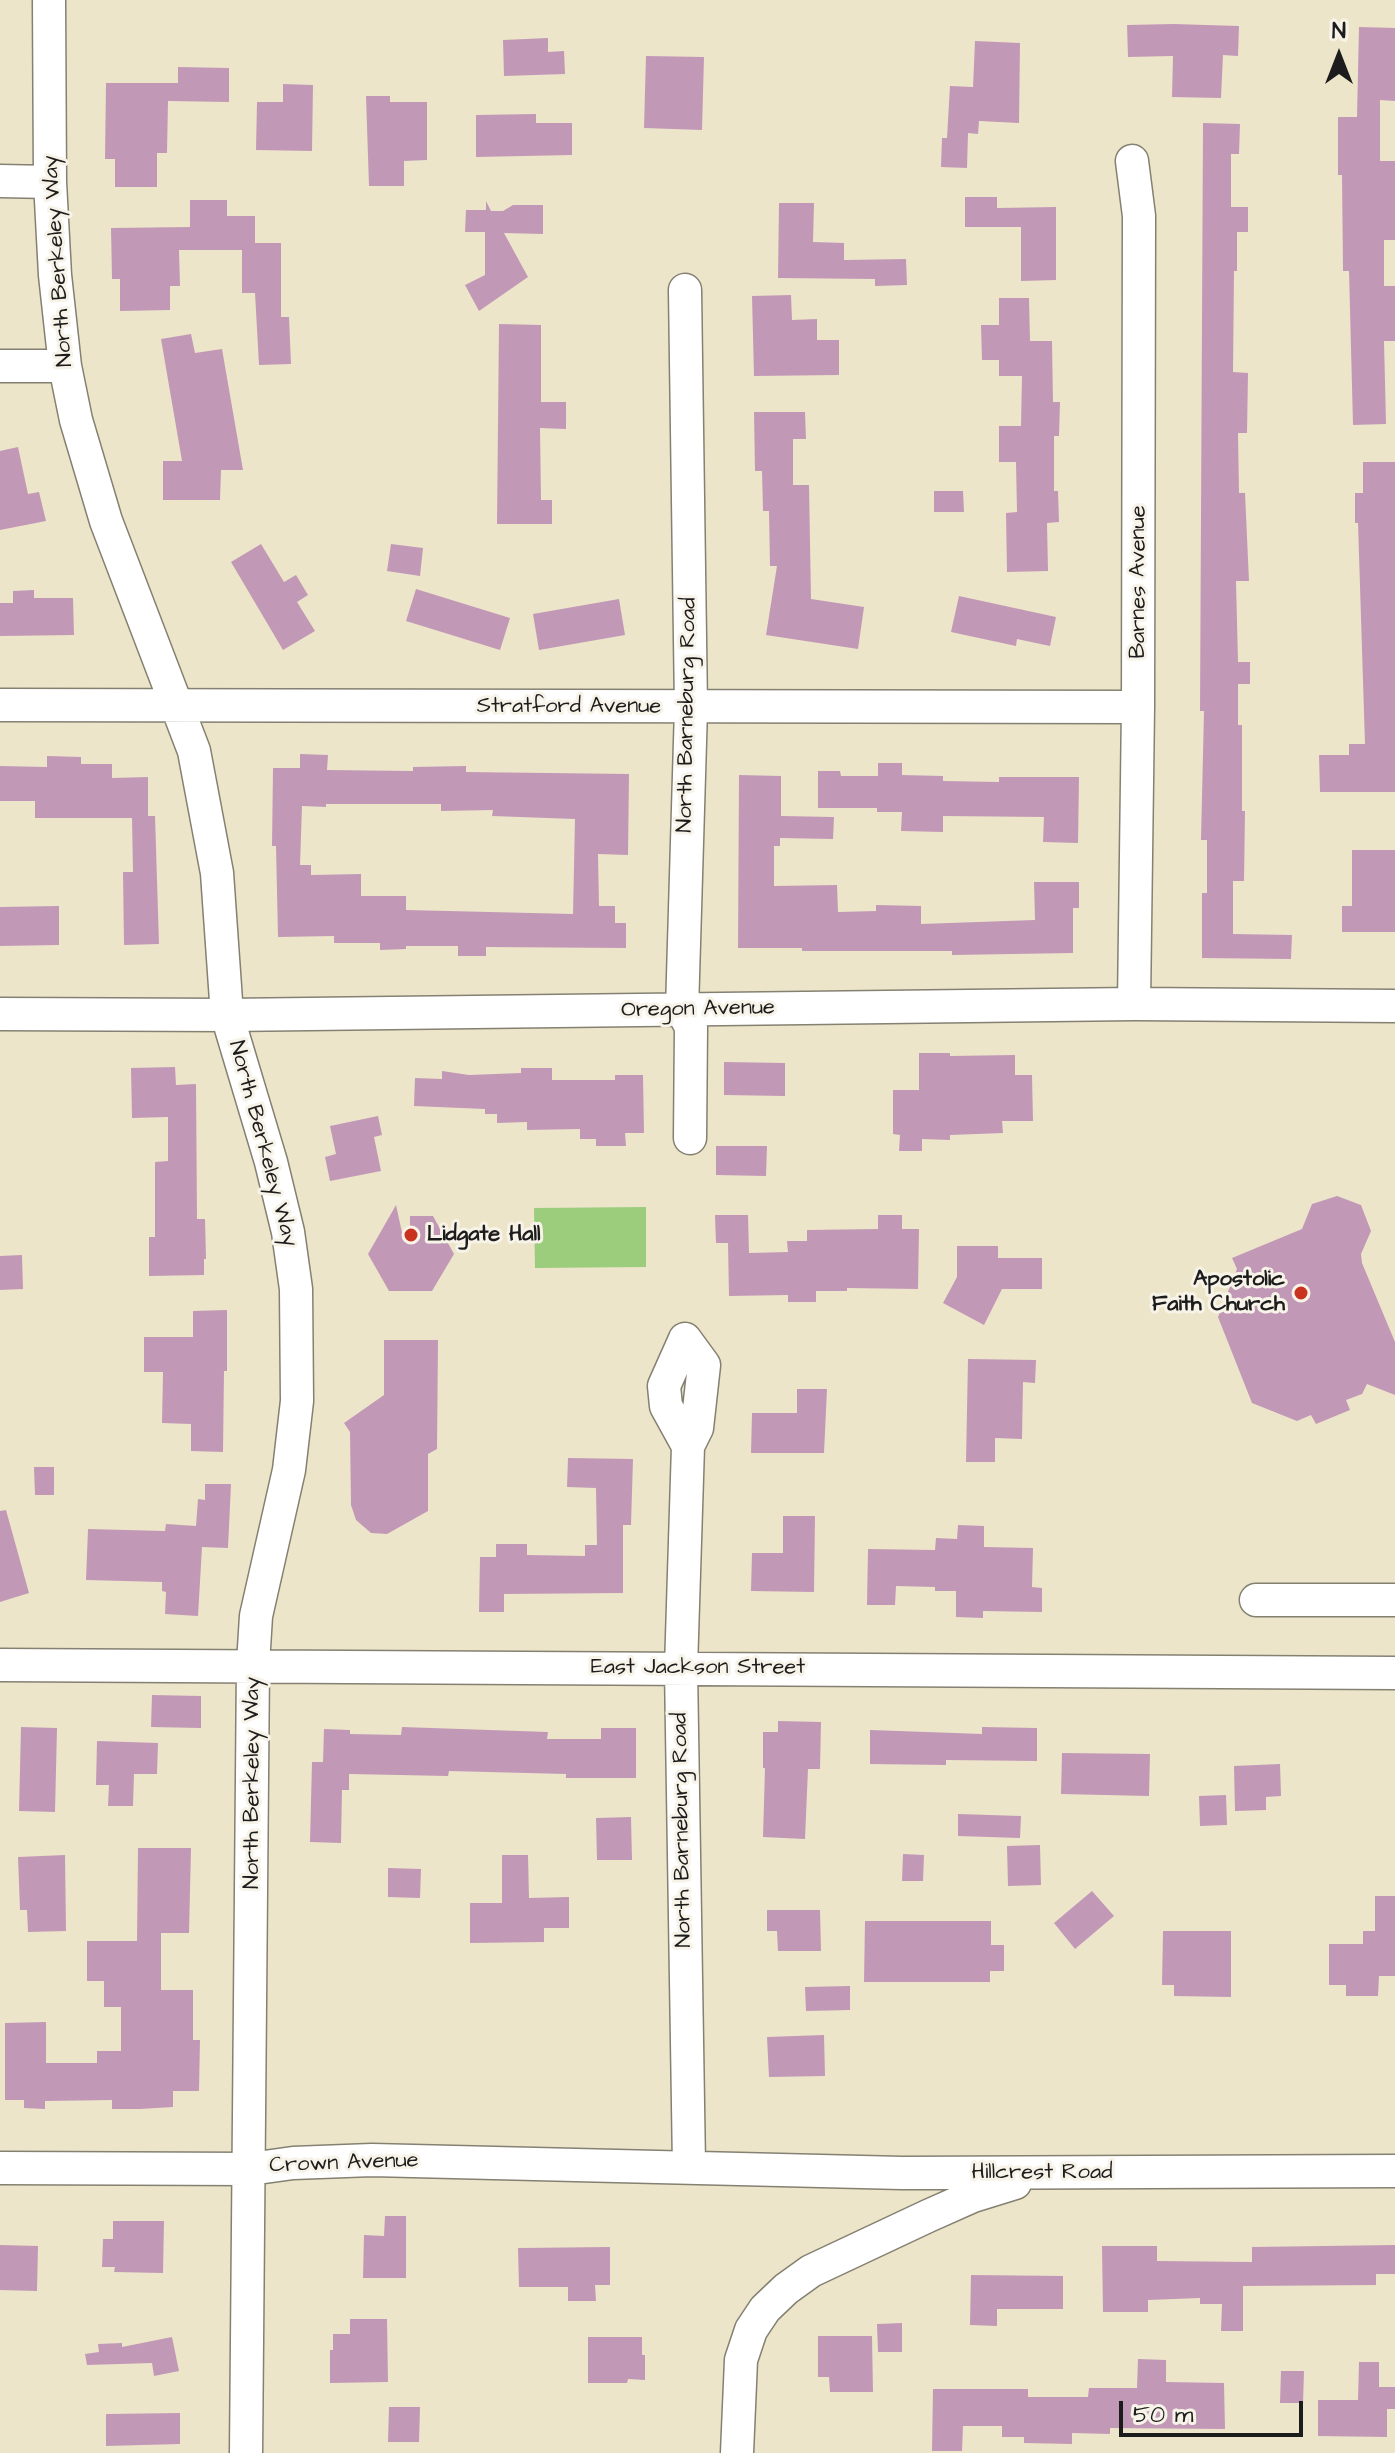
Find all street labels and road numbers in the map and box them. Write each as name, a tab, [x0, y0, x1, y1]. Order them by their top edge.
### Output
street label: North Berkeley Way	[38, 154, 80, 368]
street label: Barnes Avenue	[1126, 505, 1152, 659]
street label: North Barneburg Road	[673, 597, 703, 833]
street label: Stratford Avenue	[477, 694, 661, 720]
street label: Oregon Avenue	[621, 995, 775, 1025]
street label: North Berkeley Way	[222, 1038, 302, 1250]
street label: East Jackson Street	[591, 1655, 805, 1681]
street label: North Berkeley Way	[240, 1677, 266, 1889]
street label: North Barneburg Road	[668, 1712, 698, 1948]
street label: Crown Avenue	[269, 2148, 419, 2180]
street label: Hillcrest Road	[972, 2160, 1112, 2186]

